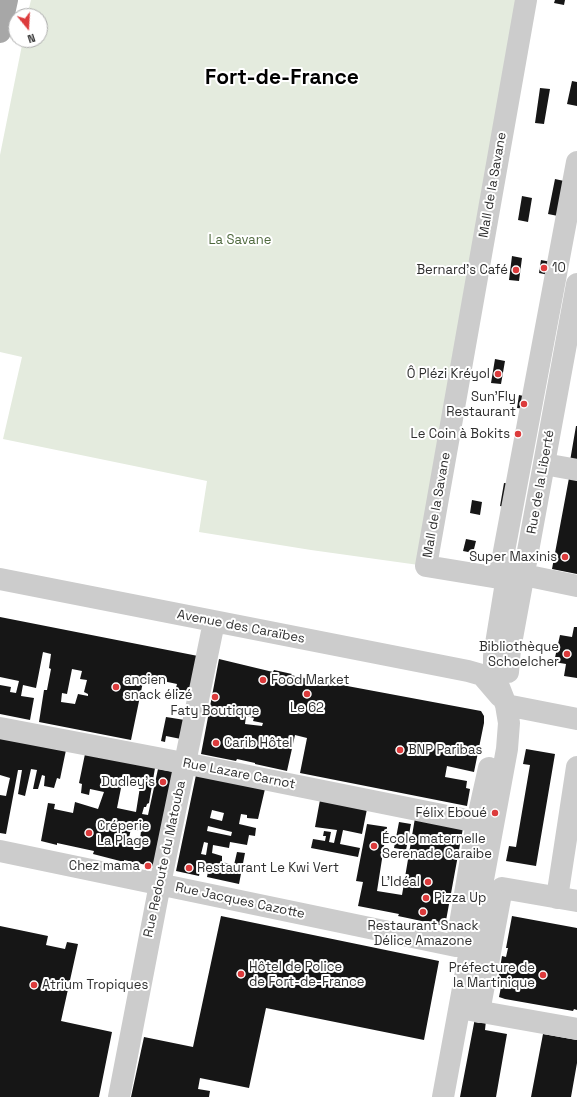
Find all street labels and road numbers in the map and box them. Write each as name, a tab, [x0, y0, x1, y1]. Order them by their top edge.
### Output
street label: Mall de la Savane	[476, 131, 510, 239]
street label: Rue de la Liberté	[524, 429, 558, 535]
street label: Mall de la Savane	[420, 451, 454, 559]
street label: Avenue des Caraïbes	[176, 607, 306, 647]
street label: Rue Lazare Carnot	[181, 755, 297, 793]
street label: Rue Redoute du Matouba	[141, 779, 189, 939]
street label: Rue Jacques Cazotte	[174, 880, 306, 922]

